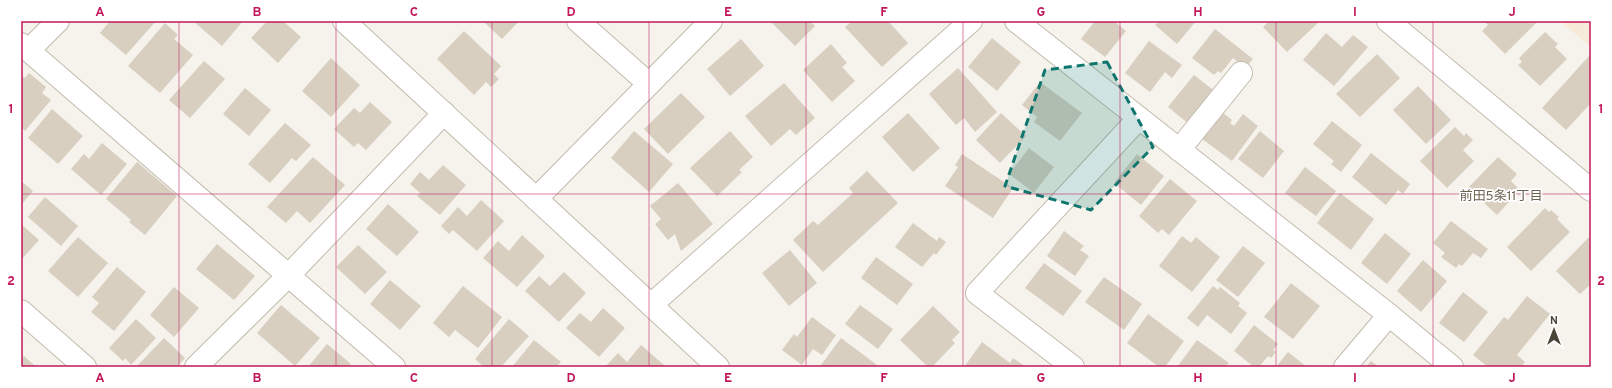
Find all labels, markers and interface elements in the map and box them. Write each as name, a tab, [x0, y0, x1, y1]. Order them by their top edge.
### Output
text: A	[95, 5, 105, 21]
text: B	[253, 5, 262, 21]
text: C	[410, 5, 418, 21]
text: D	[566, 5, 576, 21]
text: E	[724, 5, 732, 21]
text: F	[880, 5, 888, 21]
text: G	[1037, 5, 1046, 21]
text: H	[1193, 5, 1203, 21]
text: I	[1353, 5, 1357, 21]
text: J	[1508, 5, 1516, 21]
text: 1	[8, 102, 14, 118]
text: 1	[1598, 102, 1604, 118]
district label: 前田5条11丁目	[1460, 188, 1542, 205]
text: 2	[7, 274, 15, 290]
text: 2	[1597, 274, 1605, 290]
north arrow	[1534, 310, 1574, 350]
text: N	[1550, 314, 1558, 328]
text: A	[95, 371, 105, 387]
text: B	[253, 371, 262, 387]
text: C	[410, 371, 418, 387]
text: D	[566, 371, 576, 387]
text: E	[724, 371, 732, 387]
text: F	[880, 371, 888, 387]
text: G	[1037, 371, 1046, 387]
text: H	[1193, 371, 1203, 387]
text: I	[1353, 371, 1357, 387]
text: J	[1508, 371, 1516, 387]

